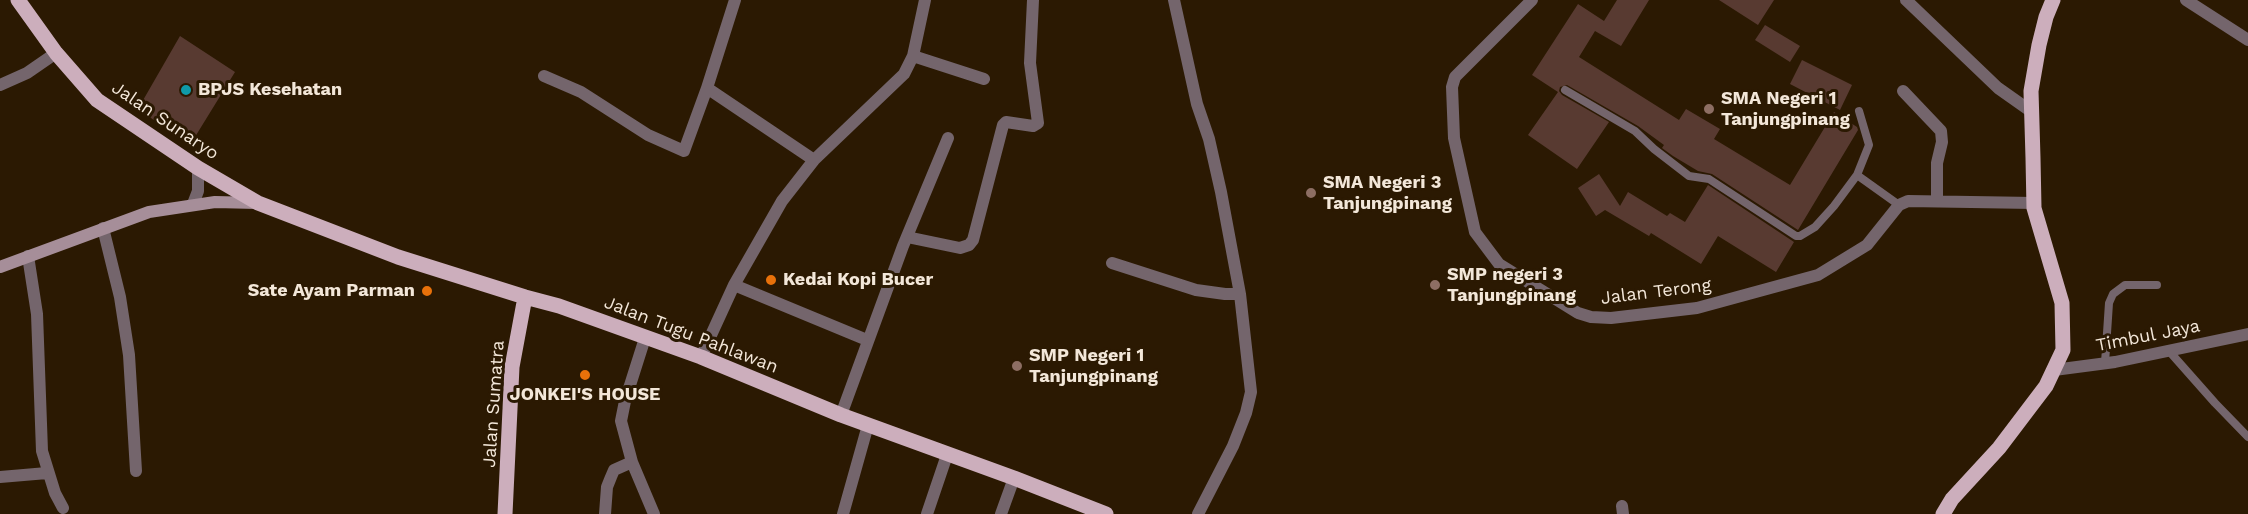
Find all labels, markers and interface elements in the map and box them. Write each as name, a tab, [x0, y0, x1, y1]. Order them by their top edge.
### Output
street label: Jalan Sunaryo	[107, 77, 223, 165]
place label: BPJS Kesehatan	[198, 79, 342, 101]
marker: BPJS Kesehatan	[179, 83, 193, 97]
place label: SMA Negeri 1 Tanjungpinang	[1721, 88, 1850, 130]
marker: SMA Negeri 1 Tanjungpinang	[1702, 102, 1716, 116]
place label: SMA Negeri 3 Tanjungpinang	[1323, 172, 1452, 214]
marker: SMA Negeri 3 Tanjungpinang	[1304, 186, 1318, 200]
place label: SMP negeri 3 Tanjungpinang	[1447, 264, 1576, 306]
place label: Kedai Kopi Bucer	[783, 269, 933, 291]
marker: Kedai Kopi Bucer	[764, 273, 778, 287]
street label: Jalan Terong	[1600, 275, 1712, 309]
marker: SMP negeri 3 Tanjungpinang	[1428, 278, 1442, 292]
place label: Sate Ayam Parman	[248, 280, 415, 302]
marker: Sate Ayam Parman	[420, 284, 434, 298]
street label: Jalan Tugu Pahlawan	[601, 292, 781, 378]
street label: Timbul Jaya	[2094, 315, 2202, 357]
street label: Jalan Sumatra	[479, 340, 509, 468]
place label: SMP Negeri 1 Tanjungpinang	[1029, 345, 1158, 388]
marker: SMP Negeri 1 Tanjungpinang	[1010, 359, 1024, 373]
marker: JONKEI'S HOUSE	[578, 368, 592, 382]
place label: JONKEI'S HOUSE	[510, 384, 660, 406]

